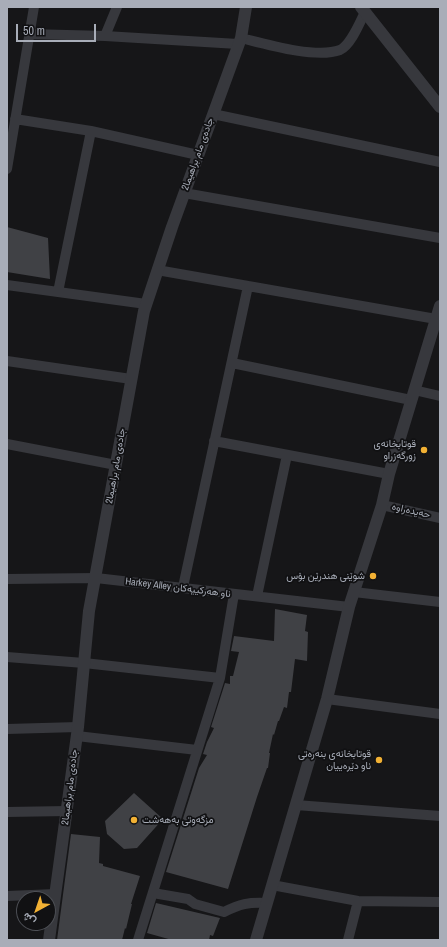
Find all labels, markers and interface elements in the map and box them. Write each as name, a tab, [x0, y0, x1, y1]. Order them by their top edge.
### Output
scale bar	[18, 16, 98, 42]
text: 50 m	[23, 23, 45, 39]
street label: جادەی مام براهیما2	[179, 116, 217, 192]
street label: جادەی مام براهیما2	[103, 427, 129, 505]
place label: قوتابخانەی زورگەزراو	[374, 438, 416, 462]
marker: قوتابخانەی زورگەزراو	[419, 445, 429, 455]
street label: حەیدەراوە	[391, 501, 431, 521]
place label: شوێنی هندرێن بۆس	[286, 570, 365, 582]
marker: شوێنی هندرێن بۆس	[368, 571, 378, 581]
street label: Harkey Alley ناو هەركييەكان	[125, 576, 231, 600]
street label: جادەی مام براهیما2	[59, 748, 81, 826]
place label: قوتابخانەى بنەرەتى ناو دێرەييان	[298, 748, 371, 772]
marker: قوتابخانەى بنەرەتى ناو دێرەييان	[374, 755, 384, 765]
place label: مزگەوتی بەهەشت	[142, 814, 214, 826]
marker: مزگەوتی بەهەشت	[129, 815, 139, 825]
north arrow	[16, 891, 56, 931]
text: ش	[19, 910, 38, 929]

